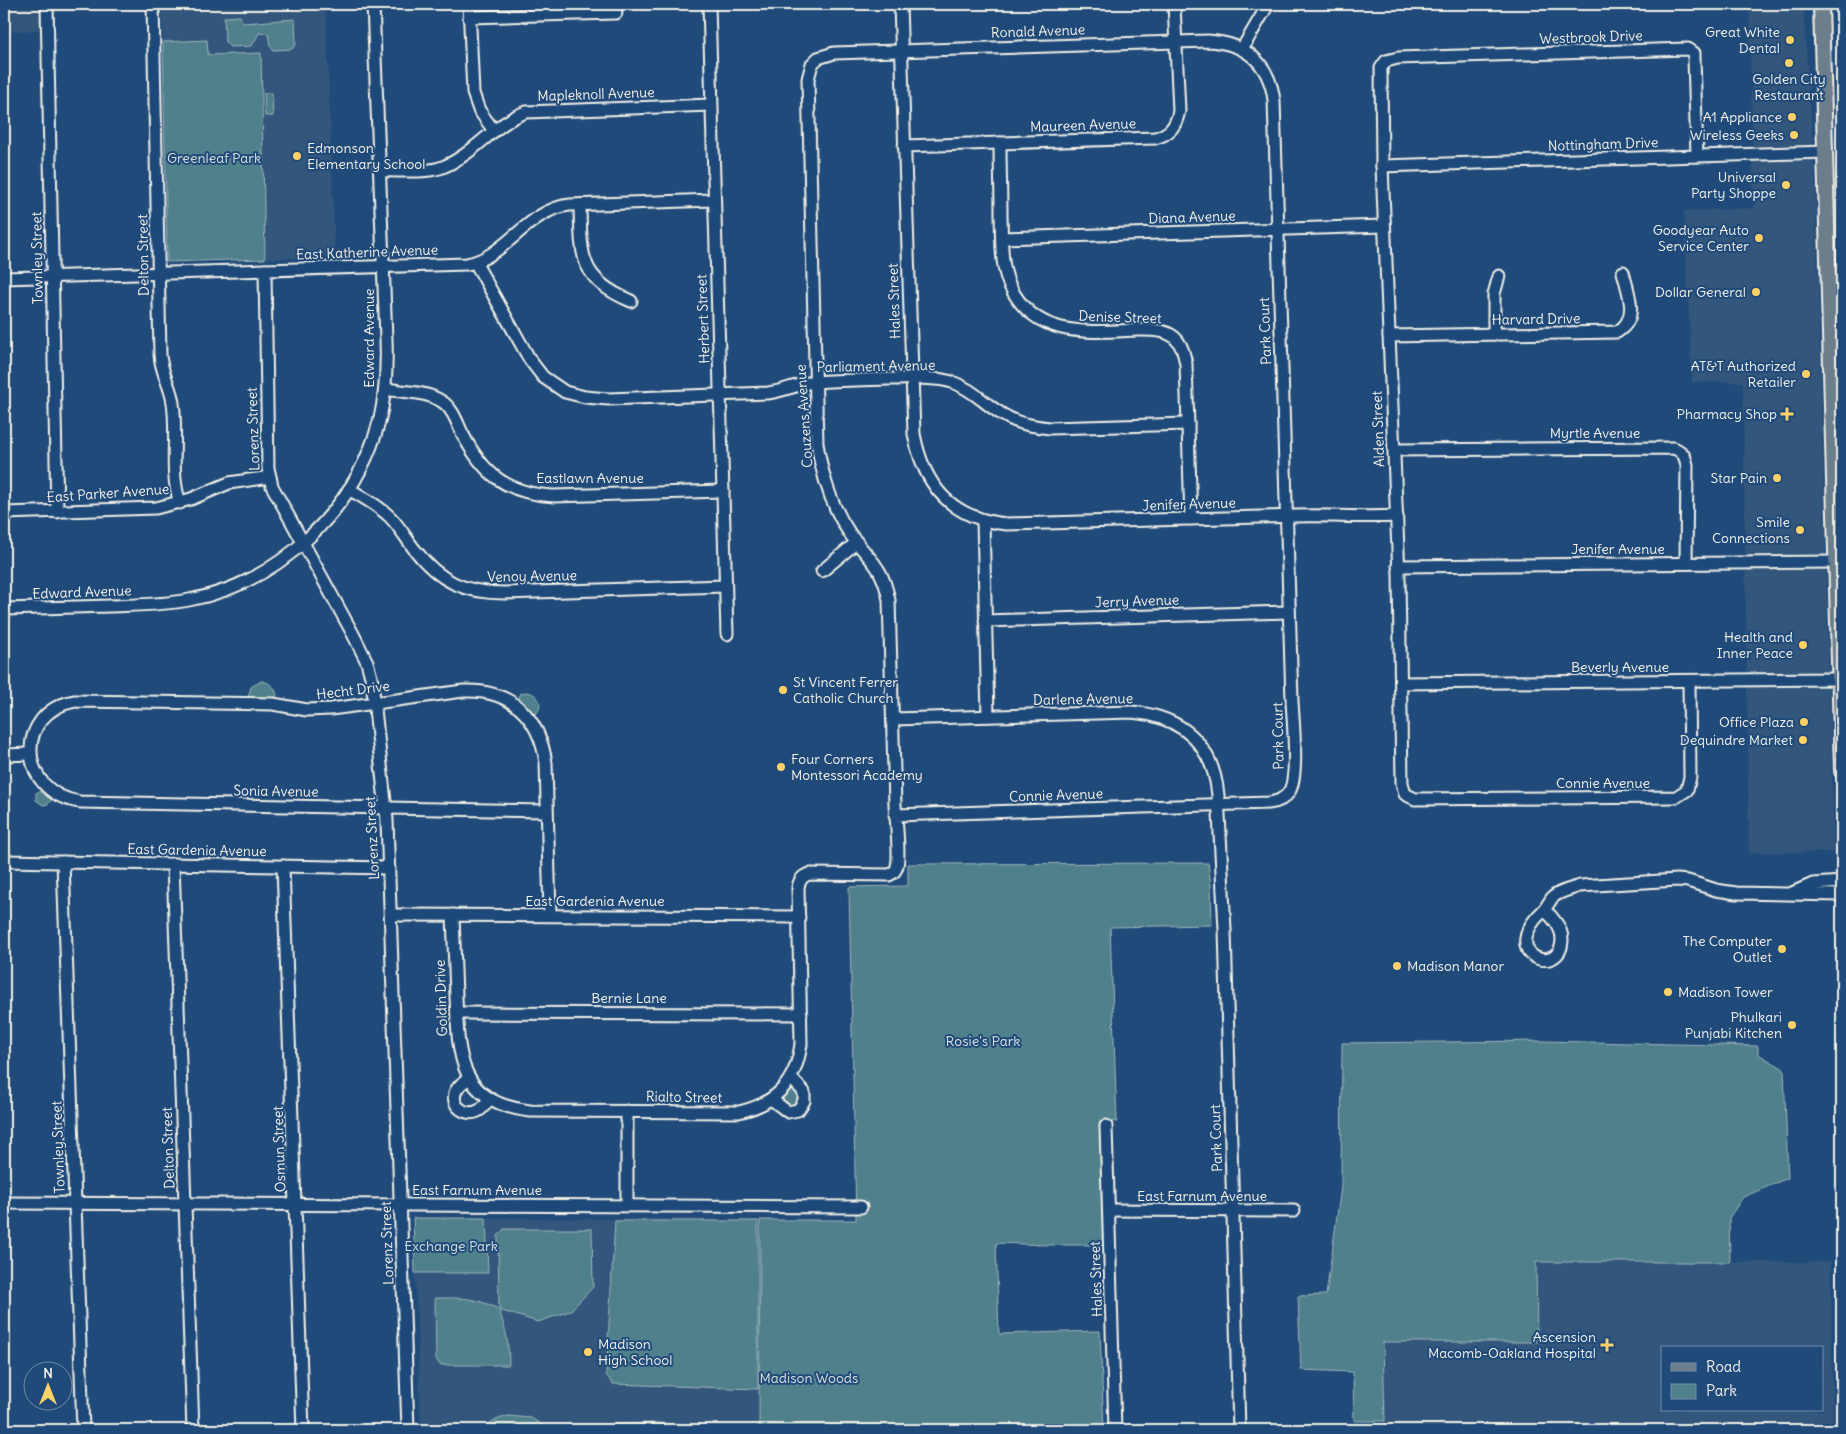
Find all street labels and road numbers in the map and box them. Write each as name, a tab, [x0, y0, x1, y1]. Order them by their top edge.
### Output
street label: Ronald Avenue	[991, 20, 1085, 42]
street label: Westbrook Drive	[1539, 26, 1643, 48]
street label: Mapleknoll Avenue	[537, 83, 655, 105]
street label: Maureen Avenue	[1030, 114, 1136, 136]
street label: Nottingham Drive	[1547, 133, 1659, 155]
street label: Diana Avenue	[1148, 206, 1236, 228]
street label: Townley Street	[27, 211, 47, 305]
street label: Delton Street	[133, 214, 153, 296]
street label: East Katherine Avenue	[296, 241, 438, 263]
street label: Hales Street	[884, 263, 904, 339]
street label: Herbert Street	[692, 274, 714, 364]
street label: Edward Avenue	[360, 288, 378, 388]
street label: Park Court	[1255, 297, 1275, 365]
street label: Denise Street	[1078, 307, 1162, 327]
street label: Harvard Drive	[1491, 309, 1581, 329]
street label: Parliament Avenue	[816, 356, 936, 376]
street label: Couzens Avenue	[791, 364, 817, 468]
street label: Lorenz Street	[243, 387, 263, 471]
street label: Alden Street	[1368, 390, 1388, 468]
street label: Myrtle Avenue	[1550, 424, 1640, 442]
street label: Eastlawn Avenue	[536, 469, 644, 487]
street label: East Parker Avenue	[46, 480, 170, 506]
street label: Jenifer Avenue	[1142, 493, 1236, 515]
street label: Jenifer Avenue	[1571, 540, 1665, 558]
street label: Venoy Avenue	[487, 566, 577, 586]
street label: Edward Avenue	[32, 581, 132, 603]
street label: Jerry Avenue	[1095, 591, 1179, 611]
street label: Beverly Avenue	[1571, 658, 1669, 676]
street label: Hecht Drive	[315, 677, 391, 703]
street label: Darlene Avenue	[1033, 689, 1133, 709]
street label: Park Court	[1268, 702, 1288, 770]
street label: Connie Avenue	[1556, 774, 1650, 792]
street label: Sonia Avenue	[233, 781, 319, 801]
street label: Connie Avenue	[1009, 784, 1103, 806]
street label: Lorenz Street	[361, 795, 383, 880]
street label: East Gardenia Avenue	[127, 840, 267, 860]
street label: East Gardenia Avenue	[525, 892, 665, 910]
street label: Goldin Drive	[431, 959, 451, 1037]
street label: Bernie Lane	[591, 989, 667, 1007]
street label: Rialto Street	[646, 1087, 723, 1107]
street label: Townley Street	[47, 1100, 69, 1194]
street label: Park Court	[1206, 1104, 1226, 1172]
street label: Osmun Street	[268, 1105, 290, 1192]
street label: Delton Street	[158, 1106, 178, 1189]
street label: East Farnum Avenue	[412, 1181, 542, 1199]
street label: East Farnum Avenue	[1137, 1187, 1267, 1205]
street label: Lorenz Street	[377, 1201, 397, 1285]
street label: Hales Street	[1086, 1241, 1106, 1317]

